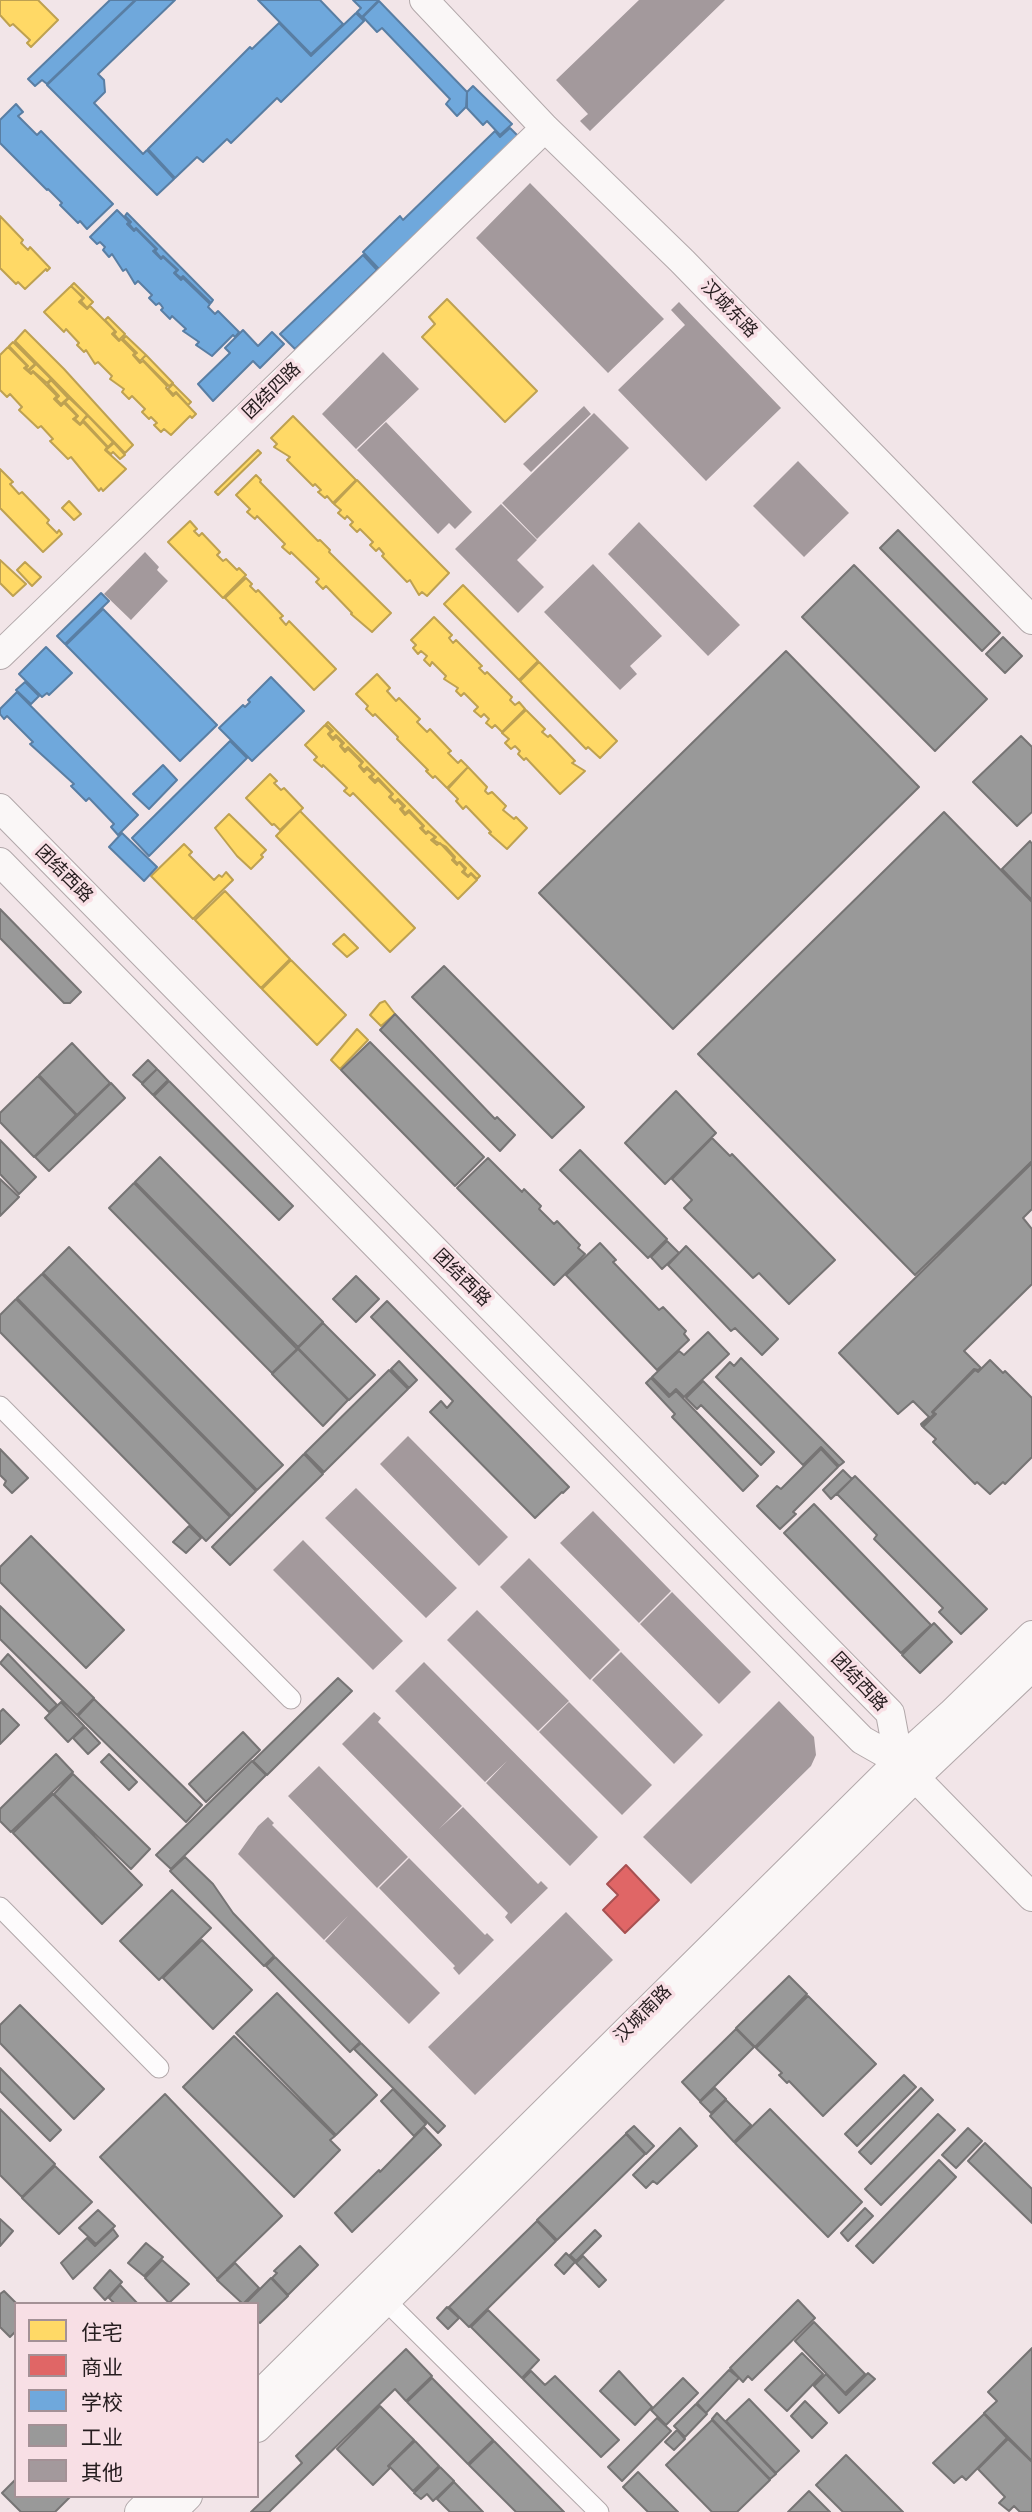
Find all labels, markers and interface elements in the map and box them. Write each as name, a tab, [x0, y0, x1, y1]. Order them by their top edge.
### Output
street label: 汉城东路	[696, 276, 762, 342]
street label: 团结四路	[239, 358, 305, 424]
street label: 团结西路	[31, 841, 97, 907]
street label: 团结西路	[429, 1245, 495, 1311]
street label: 团结西路	[827, 1648, 891, 1716]
street label: 汉城南路	[610, 1981, 676, 2047]
legend	[14, 2302, 259, 2498]
text: 住宅	[81, 2315, 123, 2346]
text: 商业	[81, 2350, 123, 2381]
text: 学校	[81, 2385, 123, 2416]
text: 工业	[81, 2420, 123, 2451]
text: 其他	[81, 2455, 123, 2486]

